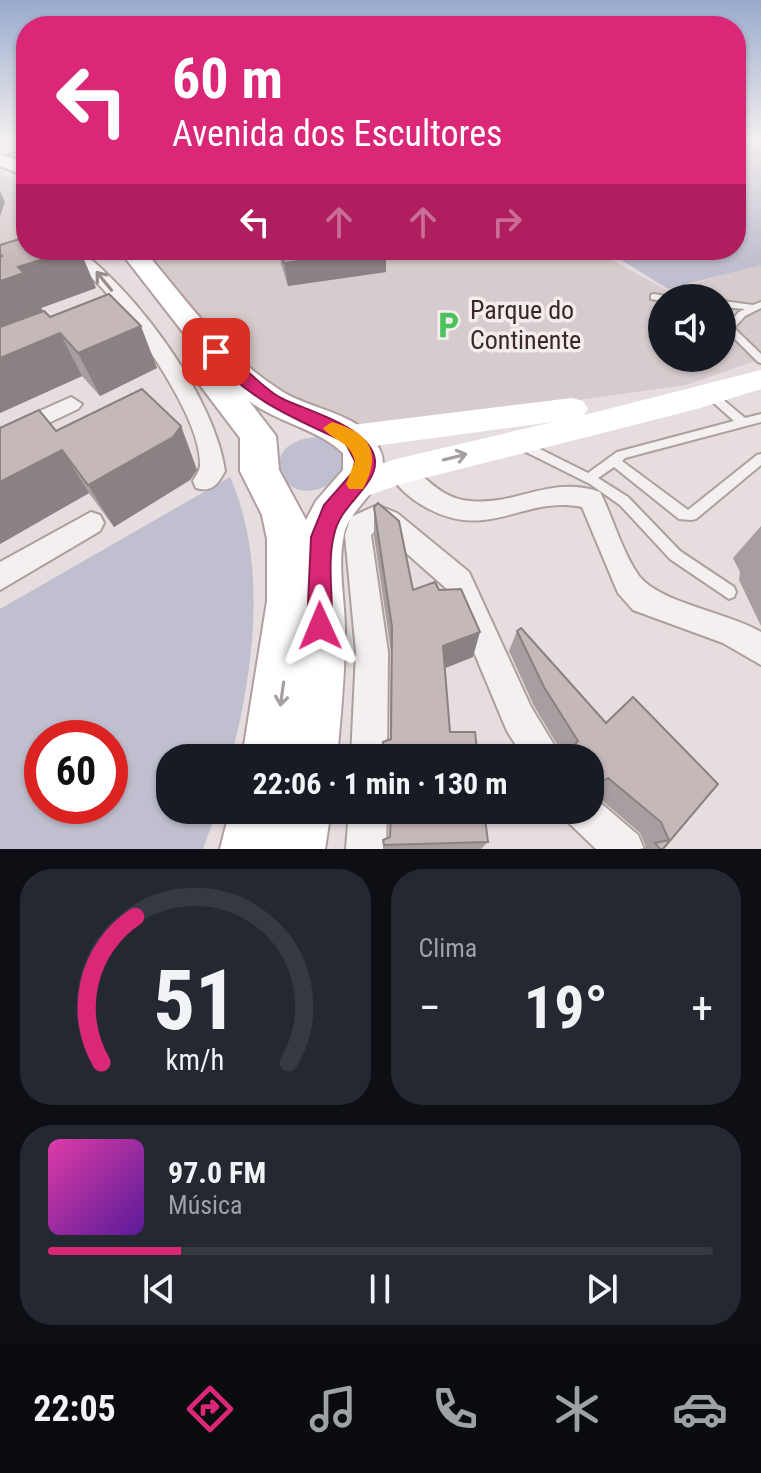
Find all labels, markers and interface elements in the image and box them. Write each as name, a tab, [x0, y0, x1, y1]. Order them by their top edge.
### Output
text: 60 m	[172, 46, 283, 112]
icon: left	[40, 48, 144, 152]
text: Avenida dos Escultores	[172, 113, 503, 155]
icon: left	[233, 200, 277, 244]
icon: ahead	[317, 200, 361, 244]
icon: ahead	[401, 200, 445, 244]
icon: right	[485, 200, 529, 244]
one-way arrow	[95, 271, 113, 292]
map controls	[648, 284, 736, 372]
button: sound	[648, 284, 736, 372]
place label: Parque do Continente	[470, 295, 581, 355]
parking icon: Parque do Continente	[433, 310, 463, 340]
pin	[182, 318, 250, 386]
icon: arrive	[194, 330, 238, 374]
one-way arrow	[442, 449, 467, 464]
position arrow	[278, 584, 362, 668]
one-way arrow	[274, 680, 289, 707]
speed limit sign: 60	[24, 720, 128, 824]
text: 22:06 · 1 min · 130 m	[253, 766, 507, 801]
text: Clima	[419, 933, 477, 963]
text: 51	[153, 952, 237, 1049]
text: 19°	[524, 972, 608, 1043]
text: −	[419, 982, 441, 1034]
text: +	[691, 982, 713, 1034]
text: km/h	[166, 1043, 225, 1077]
text: 97.0 FM	[168, 1155, 266, 1190]
text: Música	[168, 1190, 243, 1220]
icon: previous	[137, 1267, 181, 1311]
icon: pause	[358, 1267, 402, 1311]
icon: next	[580, 1267, 624, 1311]
icon: directions	[182, 1381, 238, 1437]
icon: music	[305, 1381, 361, 1437]
icon: phone	[427, 1381, 483, 1437]
icon: climate	[549, 1381, 605, 1437]
icon: car	[672, 1381, 728, 1437]
text: 22:05	[33, 1388, 116, 1430]

